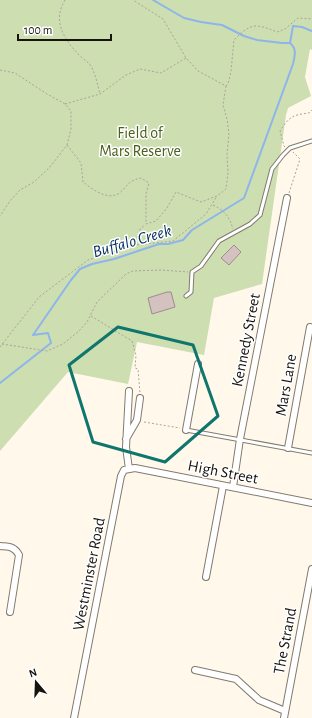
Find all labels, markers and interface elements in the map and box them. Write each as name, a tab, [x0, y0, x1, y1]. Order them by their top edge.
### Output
scale bar	[18, 16, 111, 42]
text: 100 m	[24, 24, 52, 36]
park label: Field of Mars Reserve	[99, 125, 181, 159]
water label: Buffalo Creek	[91, 222, 173, 260]
street label: Kennedy Street	[229, 292, 264, 388]
street label: Mars Lane	[273, 353, 299, 417]
street label: High Street	[187, 457, 259, 487]
street label: Westminster Road	[70, 516, 108, 632]
street label: The Strand	[271, 606, 299, 676]
north arrow	[16, 662, 56, 702]
text: N	[27, 667, 38, 679]

